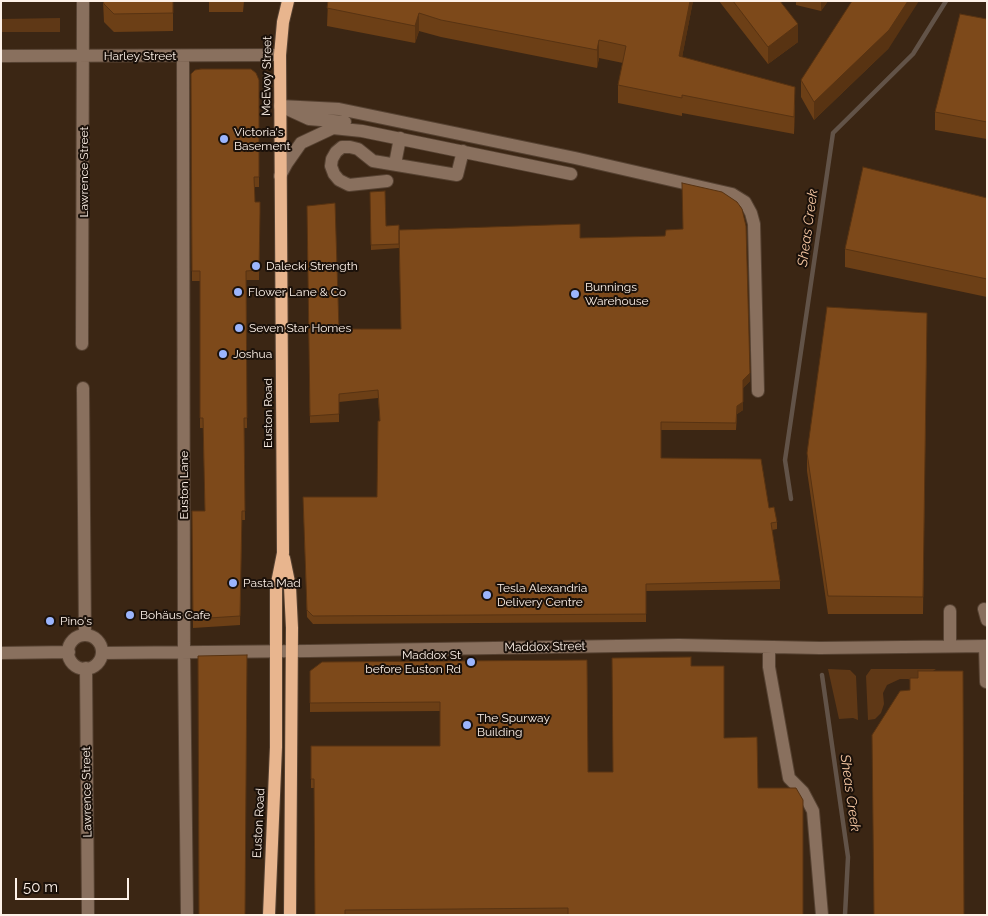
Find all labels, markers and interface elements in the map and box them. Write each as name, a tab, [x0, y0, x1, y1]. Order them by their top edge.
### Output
street label: McEvoy Street	[259, 36, 275, 116]
street label: Harley Street	[104, 49, 176, 63]
place label: Victoria's Basement	[234, 125, 290, 153]
street label: Lawrence Street	[77, 126, 91, 218]
marker: Victoria's Basement	[218, 133, 230, 145]
water label: Sheas Creek	[794, 188, 822, 268]
place label: Dalecki Strength	[266, 259, 358, 273]
marker: Dalecki Strength	[250, 260, 262, 272]
place label: Bunnings Warehouse	[585, 280, 649, 308]
place label: Flower Lane & Co	[248, 285, 346, 299]
marker: Flower Lane & Co	[232, 286, 244, 298]
marker: Bunnings Warehouse	[569, 288, 581, 300]
place label: Seven Star Homes	[249, 321, 351, 335]
marker: Seven Star Homes	[233, 322, 245, 334]
place label: Joshua	[233, 347, 272, 361]
marker: Joshua	[217, 348, 229, 360]
street label: Euston Road	[261, 378, 275, 448]
street label: Euston Lane	[177, 451, 191, 519]
place label: Pasta Mad	[243, 576, 301, 590]
marker: Pasta Mad	[227, 577, 239, 589]
place label: Tesla Alexandria Delivery Centre	[497, 581, 587, 609]
marker: Tesla Alexandria Delivery Centre	[481, 589, 493, 601]
place label: Bohäus Cafe	[140, 608, 210, 622]
marker: Bohäus Cafe	[124, 609, 136, 621]
place label: Pino's	[60, 614, 92, 628]
marker: Pino's	[44, 615, 56, 627]
street label: Maddox Street	[504, 639, 586, 655]
place label: Maddox St before Euston Rd	[365, 648, 461, 676]
marker: Maddox St before Euston Rd	[465, 656, 477, 668]
place label: The Spurway Building	[477, 711, 550, 739]
marker: The Spurway Building	[461, 719, 473, 731]
street label: Lawrence Street	[79, 746, 95, 838]
water label: Sheas Creek	[836, 753, 864, 833]
street label: Euston Road	[250, 788, 268, 858]
scale bar	[18, 868, 131, 900]
text: 50 m	[23, 878, 58, 896]

